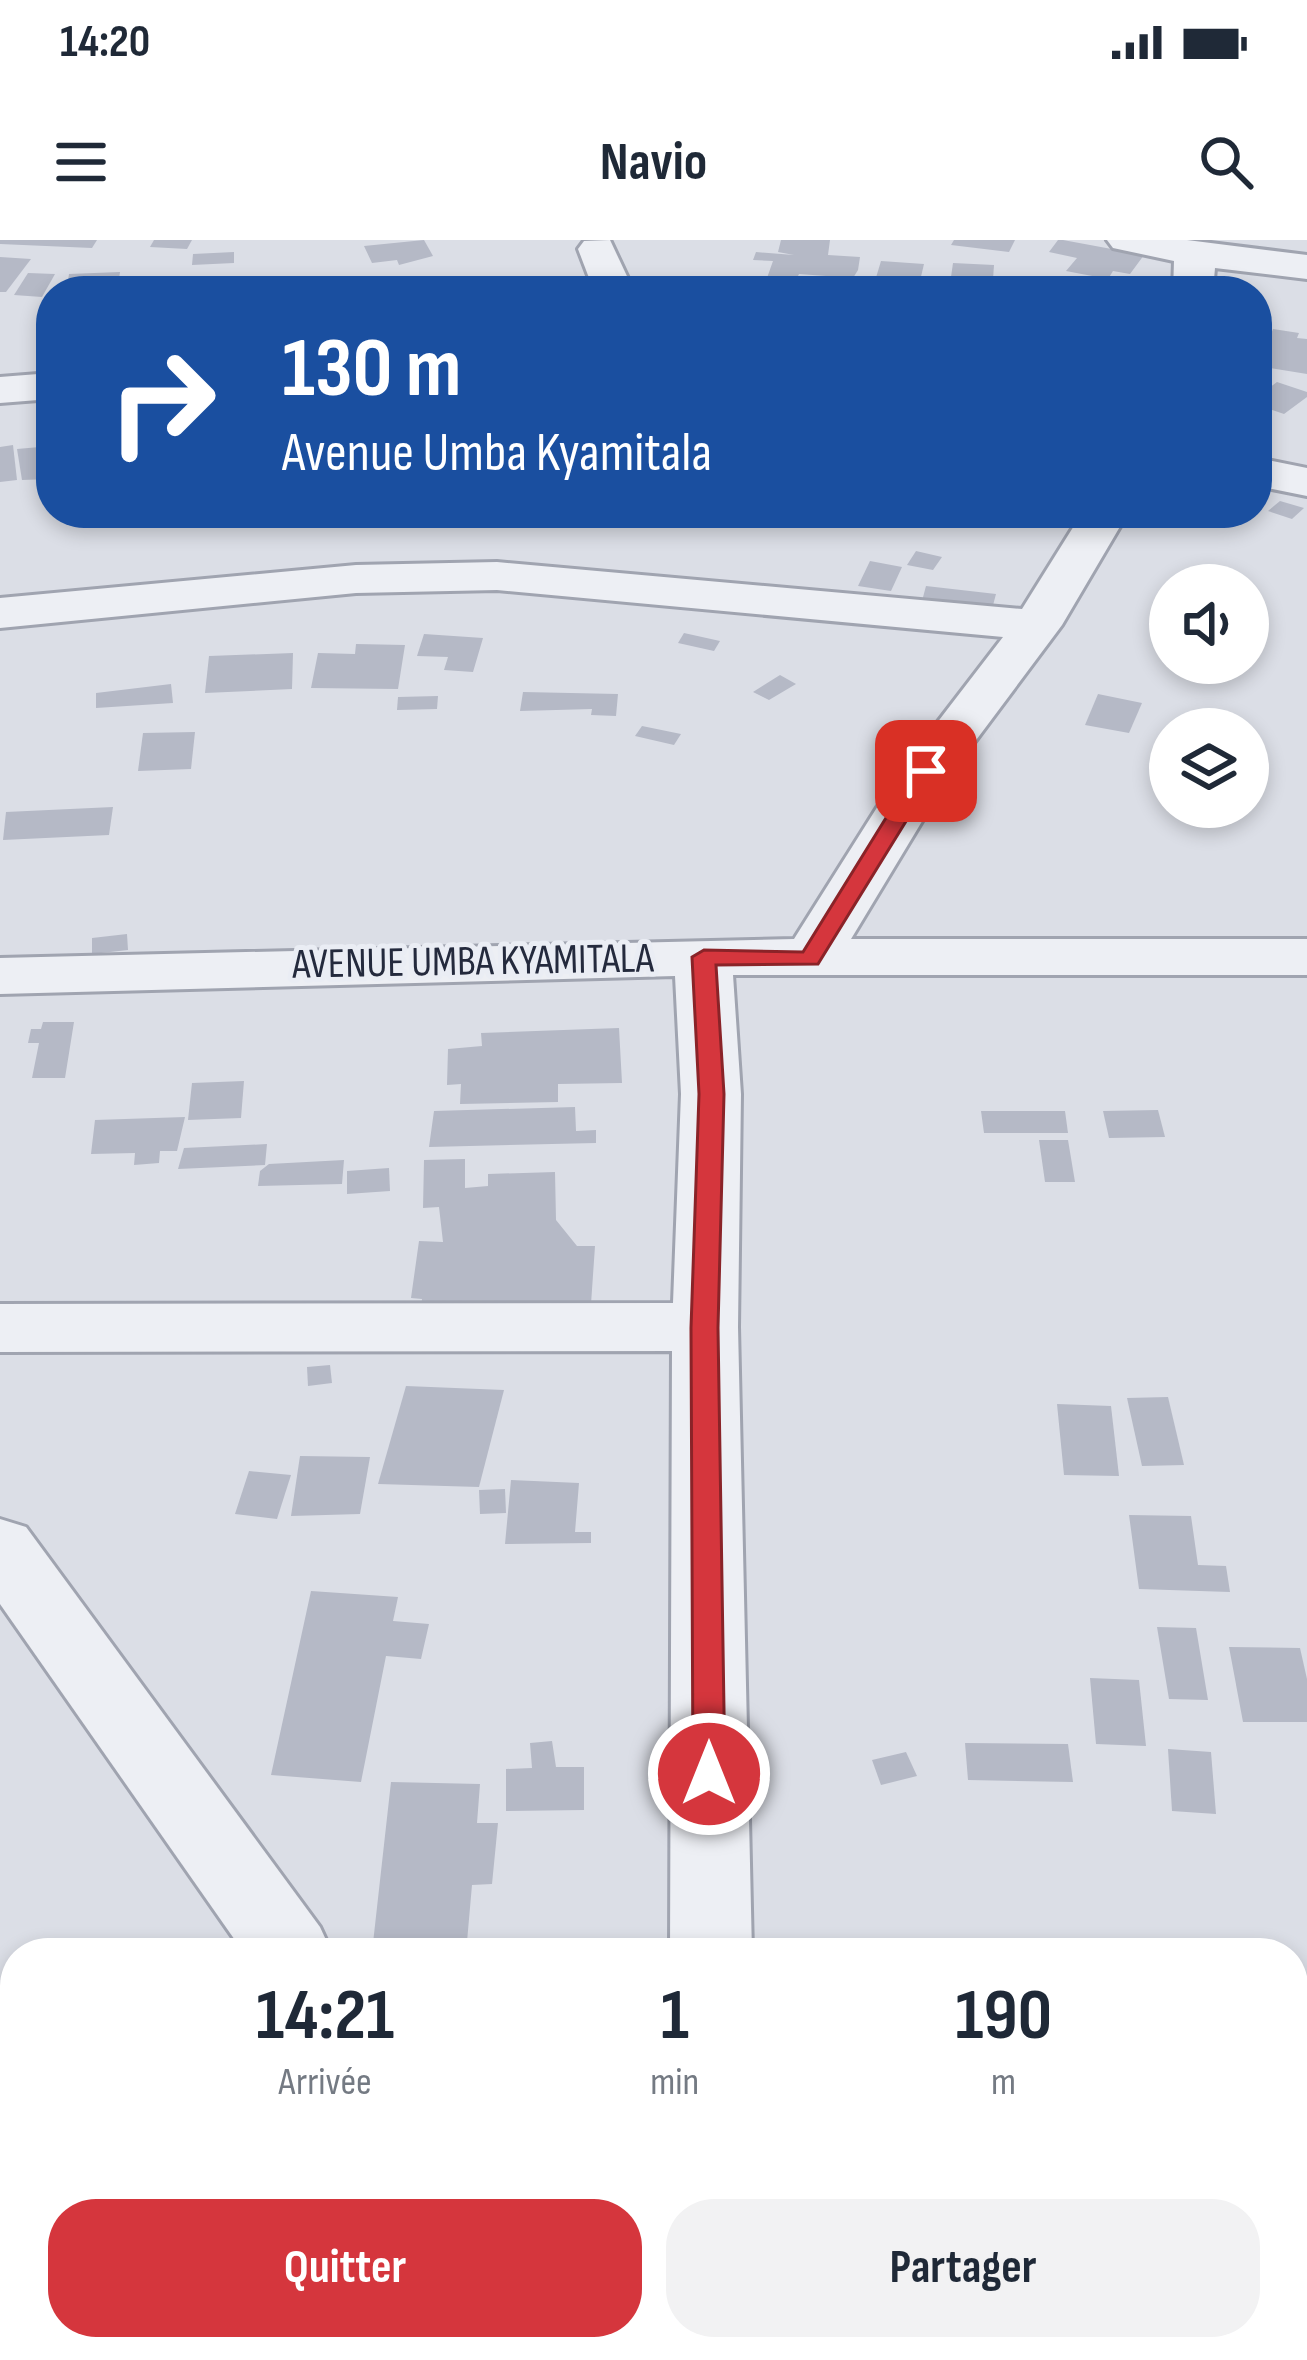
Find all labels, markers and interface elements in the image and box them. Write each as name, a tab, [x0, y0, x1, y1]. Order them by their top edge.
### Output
text: 14:20	[60, 15, 150, 70]
icon: menu	[48, 129, 114, 195]
icon: search	[1193, 129, 1259, 195]
text: Navio	[600, 130, 707, 195]
text: 130 m	[282, 319, 461, 420]
icon: right	[84, 324, 240, 480]
text: Avenue Umba Kyamitala	[282, 421, 712, 486]
map controls	[1149, 564, 1269, 828]
button: sound	[1149, 564, 1269, 684]
button: layers	[1149, 708, 1269, 828]
pin	[875, 720, 977, 822]
icon: arrive	[893, 738, 959, 804]
street label: AVENUE UMBA KYAMITALA	[291, 933, 655, 991]
position arrow	[646, 1711, 772, 1837]
text: 14:21	[256, 1973, 394, 2060]
text: 1	[661, 1973, 689, 2060]
text: 190	[955, 1973, 1052, 2060]
text: Arrivée	[279, 2059, 372, 2106]
text: min	[650, 2059, 699, 2106]
text: m	[991, 2059, 1016, 2106]
button: Quitter	[48, 2199, 642, 2337]
button: Partager	[666, 2199, 1260, 2337]

